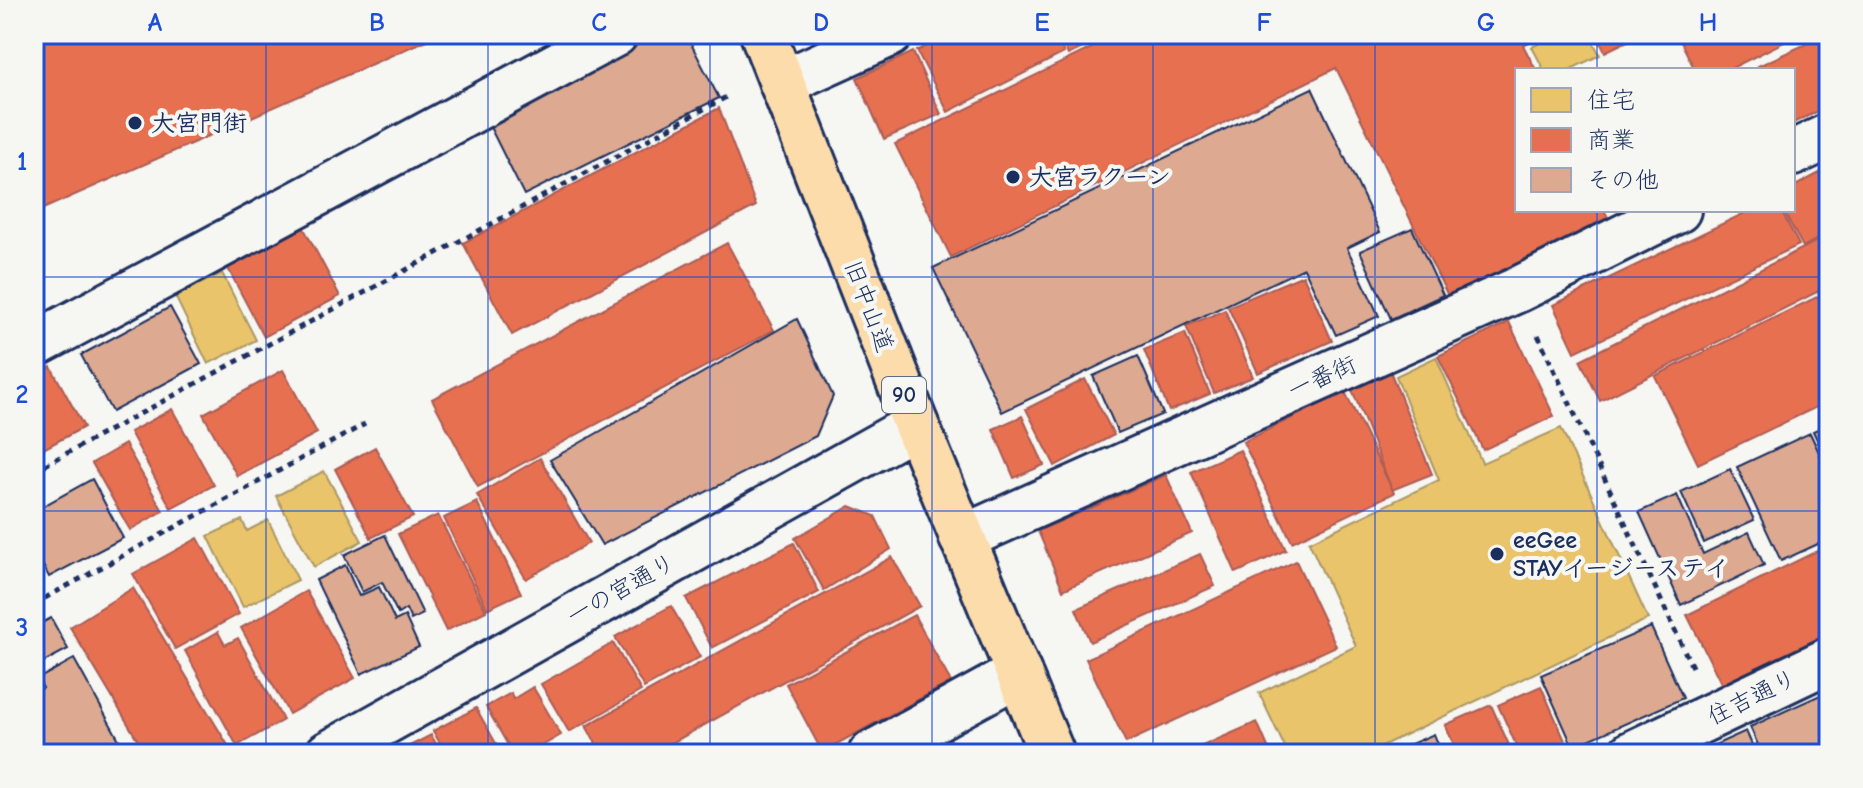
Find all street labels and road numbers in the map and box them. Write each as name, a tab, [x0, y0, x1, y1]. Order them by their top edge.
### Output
street label: 旧中山道	[839, 256, 899, 356]
street label: 一番街	[1283, 350, 1361, 404]
road number: 90	[882, 377, 926, 413]
street label: 一の宮通り	[562, 548, 680, 630]
street label: 住吉通り	[1703, 663, 1801, 731]

